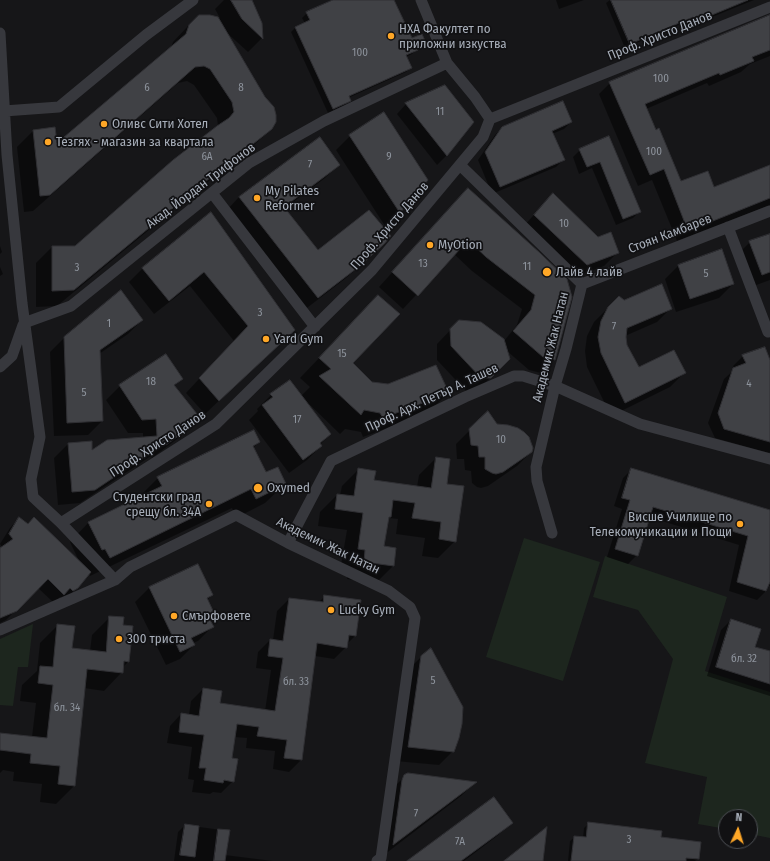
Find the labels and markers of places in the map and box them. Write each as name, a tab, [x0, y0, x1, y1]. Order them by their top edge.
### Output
place label: НХА Факултет по приложни изкуства	[399, 21, 507, 52]
marker: НХА Факултет по приложни изкуства	[386, 31, 396, 41]
place label: Оливс Сити Хотел	[112, 116, 208, 132]
marker: Оливс Сити Хотел	[99, 119, 109, 129]
place label: Тезгях - магазин за квартала	[56, 134, 214, 150]
marker: Тезгях - магазин за квартала	[43, 137, 53, 147]
place label: My Pilates Reformer	[265, 183, 319, 214]
marker: My Pilates Reformer	[252, 193, 262, 203]
place label: MyOtion	[438, 237, 482, 253]
marker: MyOtion	[425, 240, 435, 250]
place label: Лайв 4 лайв	[556, 264, 623, 280]
marker: Лайв 4 лайв	[541, 266, 553, 278]
place label: Yard Gym	[274, 331, 323, 347]
marker: Yard Gym	[261, 334, 271, 344]
place label: Oxymed	[267, 480, 310, 496]
marker: Oxymed	[252, 482, 264, 494]
place label: Студентски град срещу бл. 34А	[113, 489, 201, 520]
marker: Студентски град срещу бл. 34А	[204, 499, 214, 509]
place label: Висше Училище по Телекомуникации и Пощи	[590, 509, 732, 540]
marker: Висше Училище по Телекомуникации и Пощи	[735, 519, 745, 529]
place label: Lucky Gym	[339, 602, 395, 618]
marker: Lucky Gym	[326, 605, 336, 615]
place label: Смърфовете	[182, 608, 251, 624]
marker: Смърфовете	[169, 611, 179, 621]
place label: 300 триста	[127, 631, 185, 647]
marker: 300 триста	[114, 634, 124, 644]

